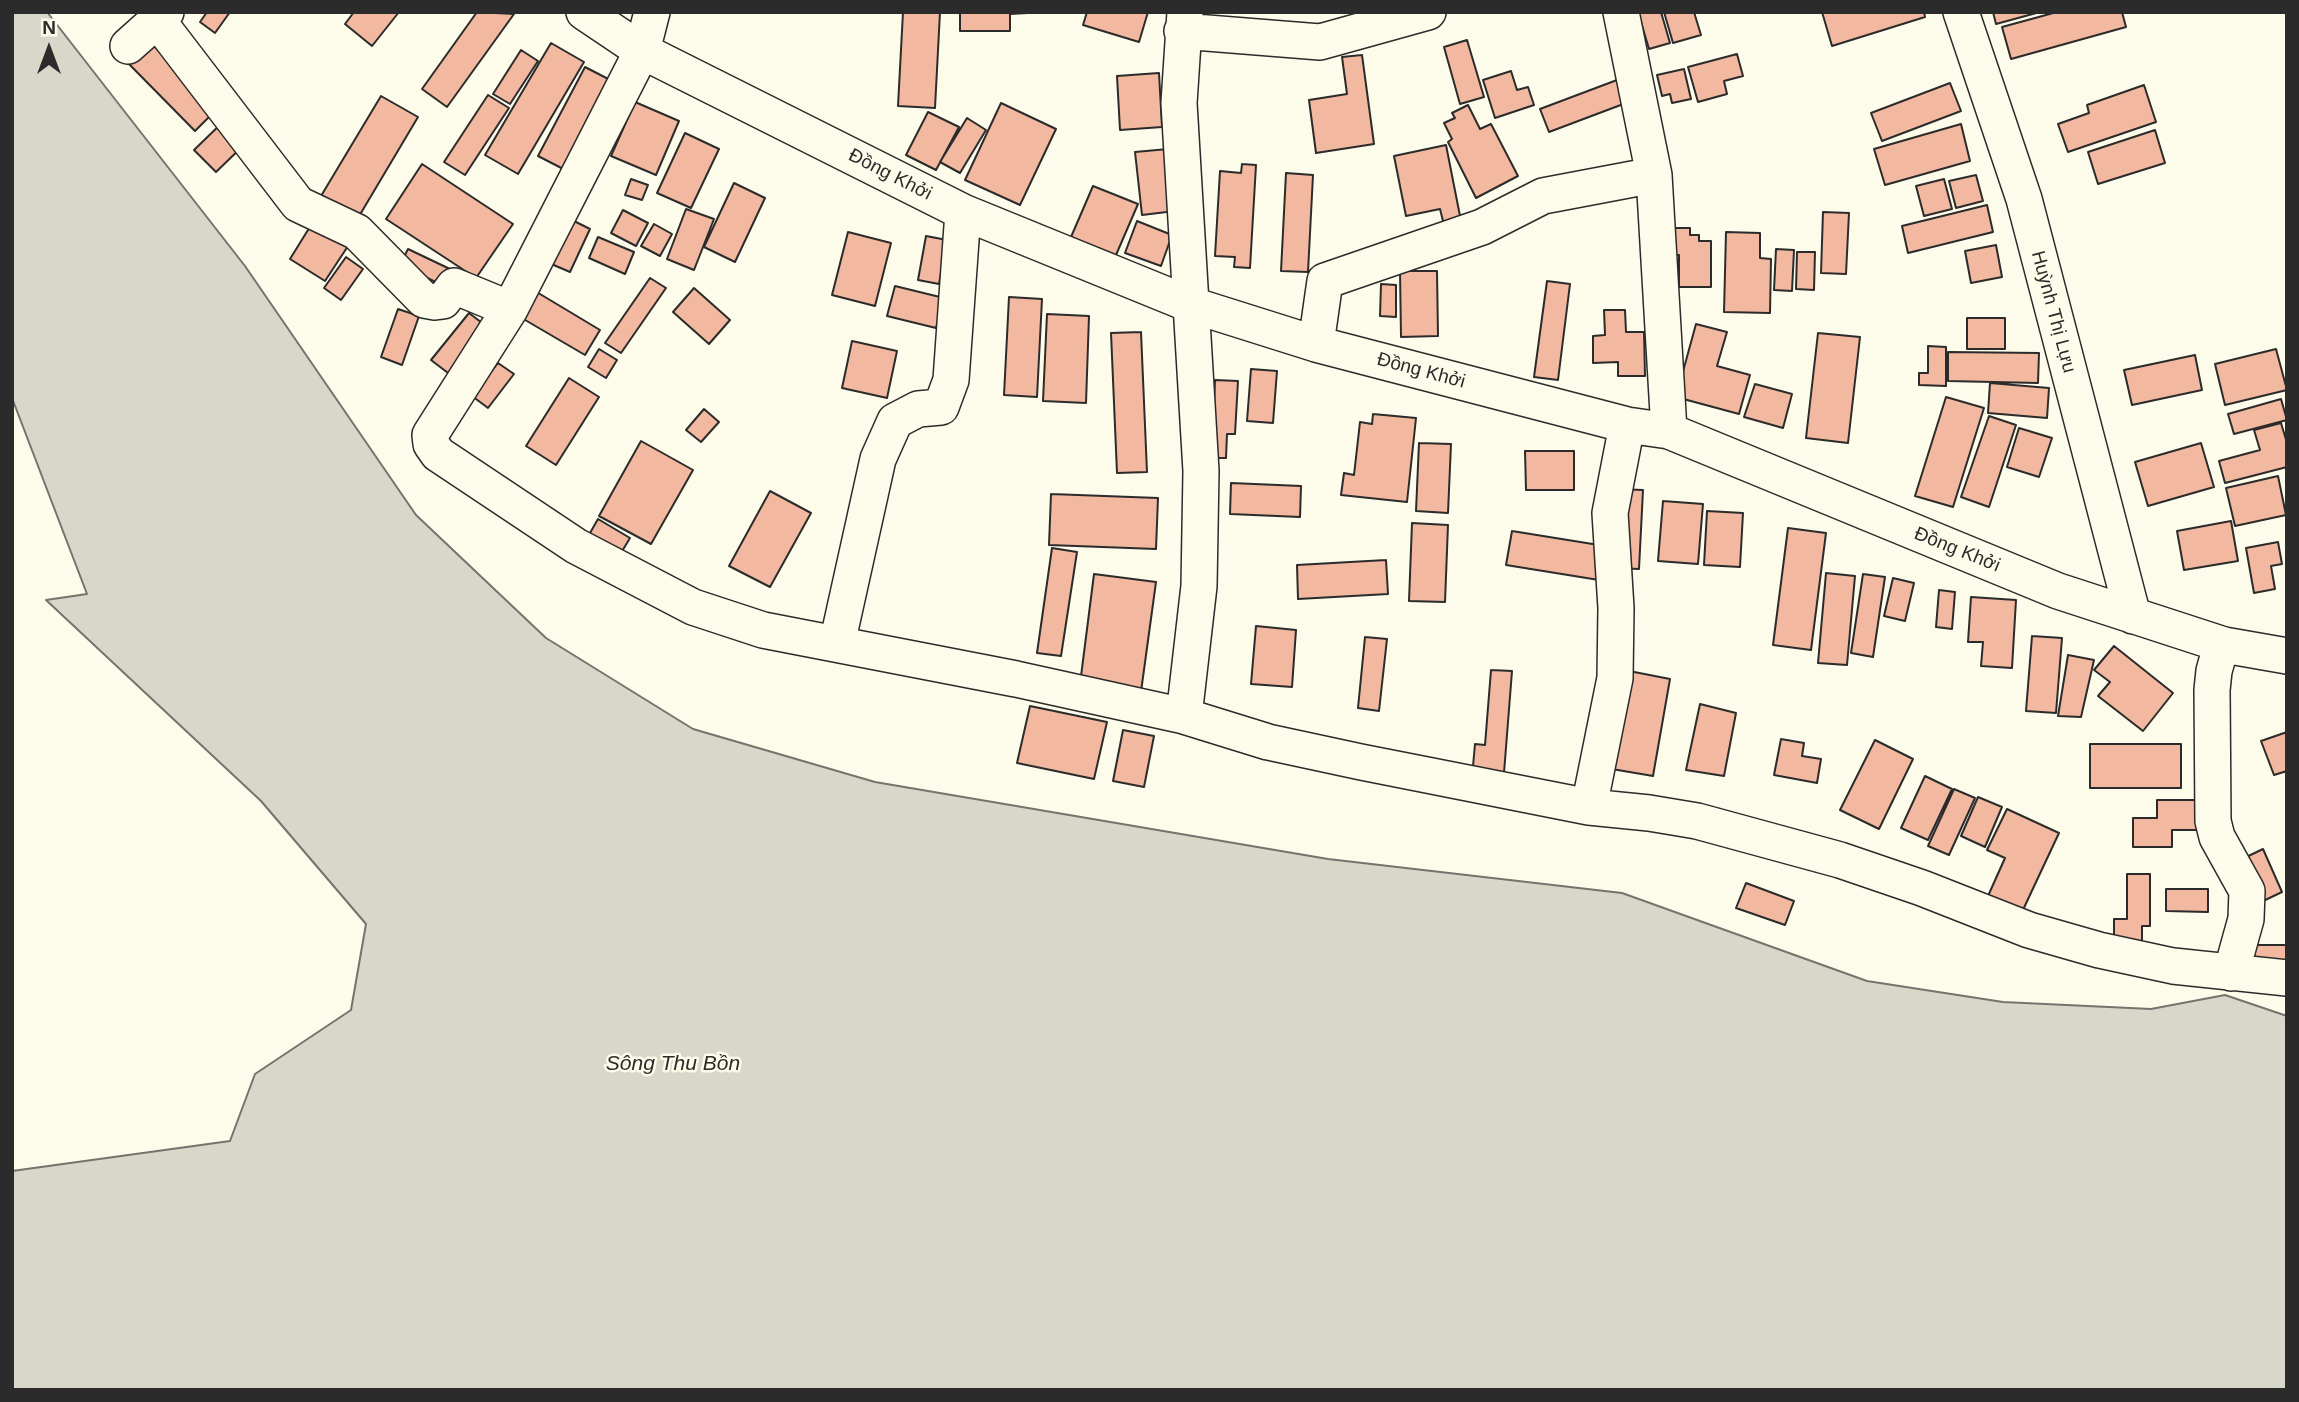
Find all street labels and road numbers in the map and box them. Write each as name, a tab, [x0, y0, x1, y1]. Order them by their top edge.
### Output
street label: Đồng Khởi	[844, 144, 936, 206]
street label: Huỳnh Thị Lựu	[2026, 248, 2080, 376]
street label: Đồng Khởi	[1374, 348, 1468, 394]
street label: Đồng Khởi	[1911, 522, 2003, 578]

